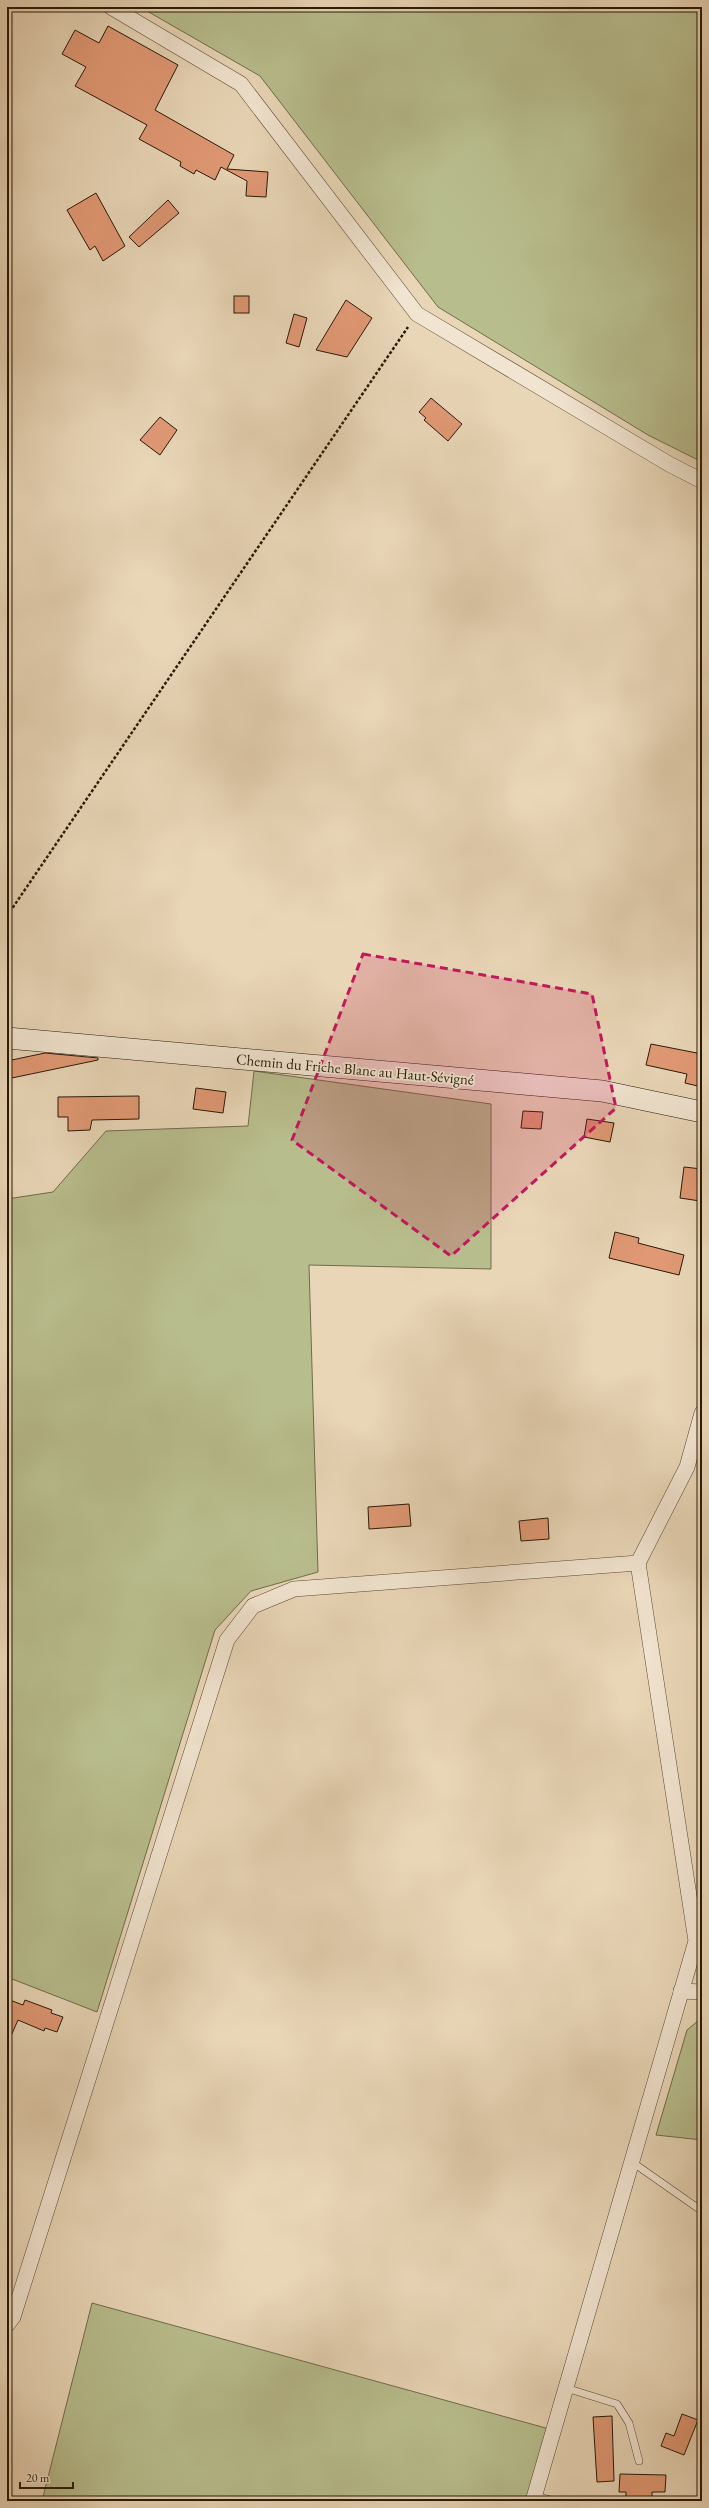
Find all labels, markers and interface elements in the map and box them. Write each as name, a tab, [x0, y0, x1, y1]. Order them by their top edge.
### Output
street label: Chemin du Friche Blanc au Haut-Sévigné	[235, 1049, 475, 1089]
scale bar	[20, 2464, 73, 2490]
text: 20 m	[26, 2470, 50, 2486]

